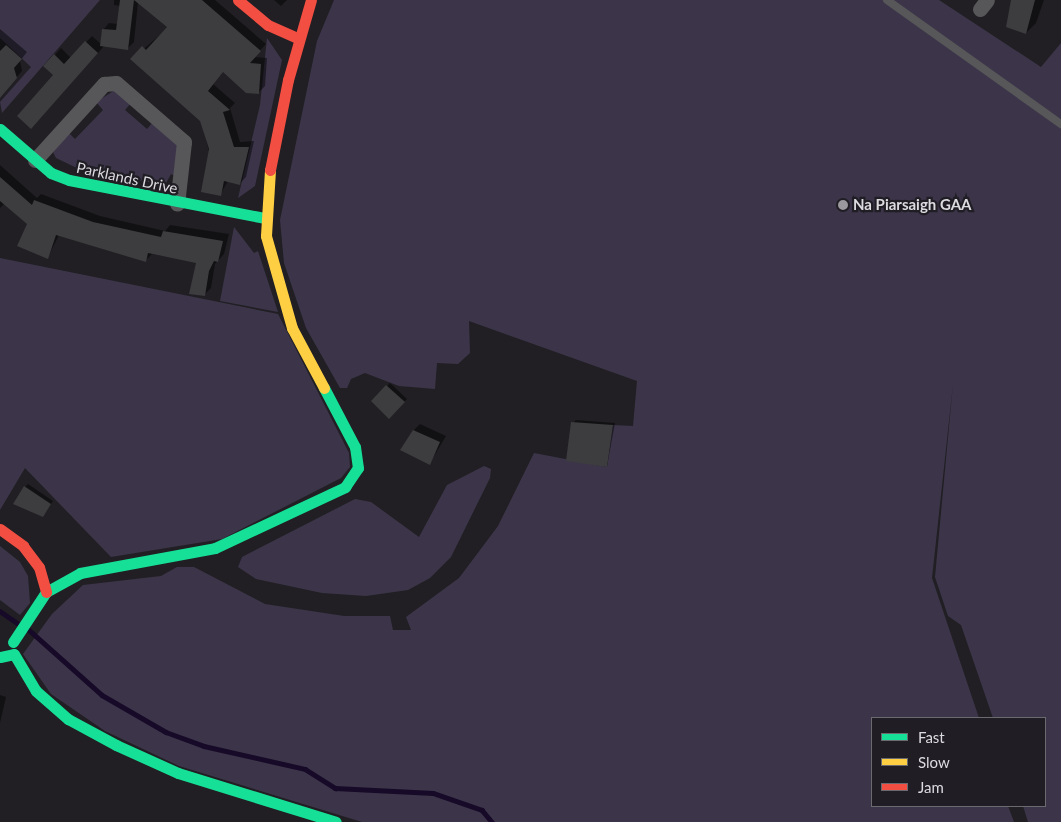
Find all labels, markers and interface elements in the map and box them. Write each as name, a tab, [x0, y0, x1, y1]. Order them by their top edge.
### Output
street label: Parklands Drive	[75, 158, 179, 198]
place label: Na Piarsaigh GAA	[853, 196, 972, 214]
marker: Na Piarsaigh GAA	[837, 199, 849, 211]
legend	[871, 717, 1046, 807]
text: Fast	[918, 728, 945, 746]
text: Slow	[918, 753, 950, 771]
text: Jam	[918, 778, 944, 796]

